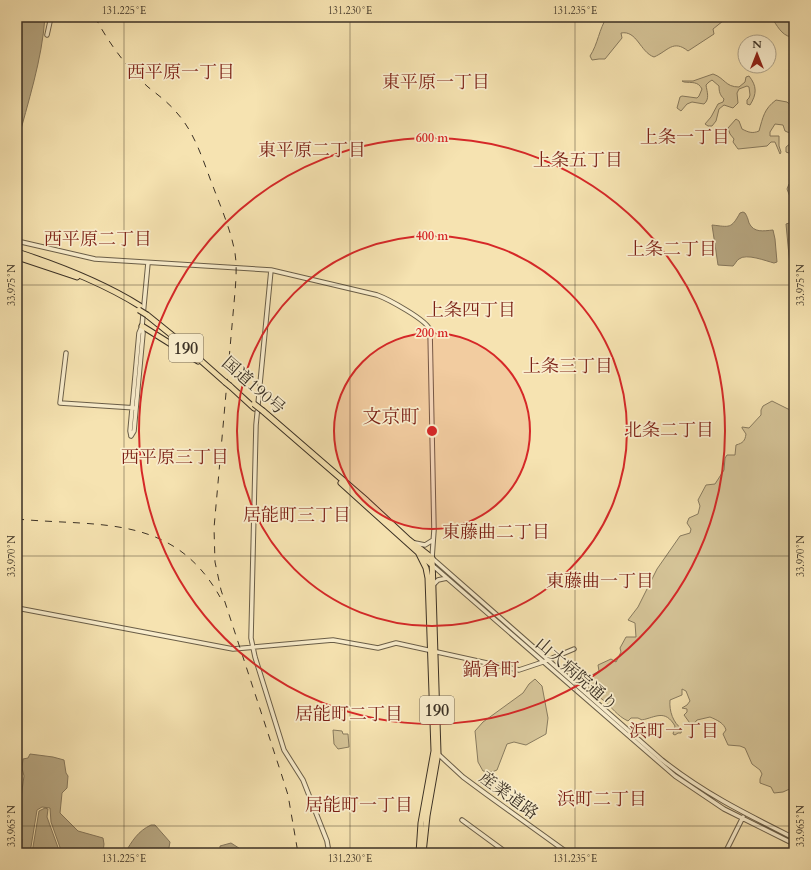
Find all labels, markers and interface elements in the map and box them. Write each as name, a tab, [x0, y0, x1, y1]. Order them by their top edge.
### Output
text: 131.225°E	[102, 4, 146, 18]
text: 131.230°E	[328, 4, 372, 18]
text: 131.235°E	[553, 4, 597, 18]
north arrow	[737, 34, 777, 74]
text: N	[752, 37, 762, 52]
district label: 西平原一丁目	[127, 60, 235, 85]
district label: 東平原一丁目	[382, 70, 490, 95]
district label: 上条一丁目	[640, 125, 730, 150]
text: 600 m	[416, 130, 449, 146]
district label: 東平原二丁目	[258, 138, 366, 163]
district label: 上条五丁目	[533, 148, 623, 173]
district label: 西平原二丁目	[44, 227, 152, 252]
text: 400 m	[416, 228, 449, 244]
district label: 上条二丁目	[627, 237, 717, 262]
text: 33.975°N	[5, 264, 19, 306]
text: 33.975°N	[794, 264, 808, 306]
district label: 上条四丁目	[426, 298, 516, 323]
text: 200 m	[416, 325, 449, 341]
road number: 190	[169, 334, 203, 362]
street label: 国道190号	[217, 351, 290, 419]
district label: 上条三丁目	[523, 354, 613, 379]
district label: 文京町	[362, 404, 420, 430]
district label: 北条二丁目	[624, 418, 714, 443]
centre of rings	[425, 424, 439, 438]
district label: 西平原三丁目	[121, 445, 229, 470]
district label: 居能町三丁目	[243, 503, 351, 528]
district label: 東藤曲二丁目	[442, 520, 550, 545]
text: 33.970°N	[5, 535, 19, 577]
text: 33.970°N	[794, 535, 808, 577]
district label: 東藤曲一丁目	[546, 569, 654, 594]
street label: 山大病院通り	[531, 632, 623, 717]
district label: 鍋倉町	[462, 657, 520, 683]
road number: 190	[420, 696, 454, 724]
district label: 居能町二丁目	[295, 702, 403, 727]
district label: 浜町一丁目	[629, 719, 719, 744]
street label: 産業道路	[474, 766, 543, 825]
district label: 浜町二丁目	[557, 787, 647, 812]
district label: 居能町一丁目	[305, 793, 413, 818]
text: 33.965°N	[5, 805, 19, 847]
text: 33.965°N	[794, 805, 808, 847]
text: 131.225°E	[102, 852, 146, 866]
text: 131.230°E	[328, 852, 372, 866]
text: 131.235°E	[553, 852, 597, 866]

